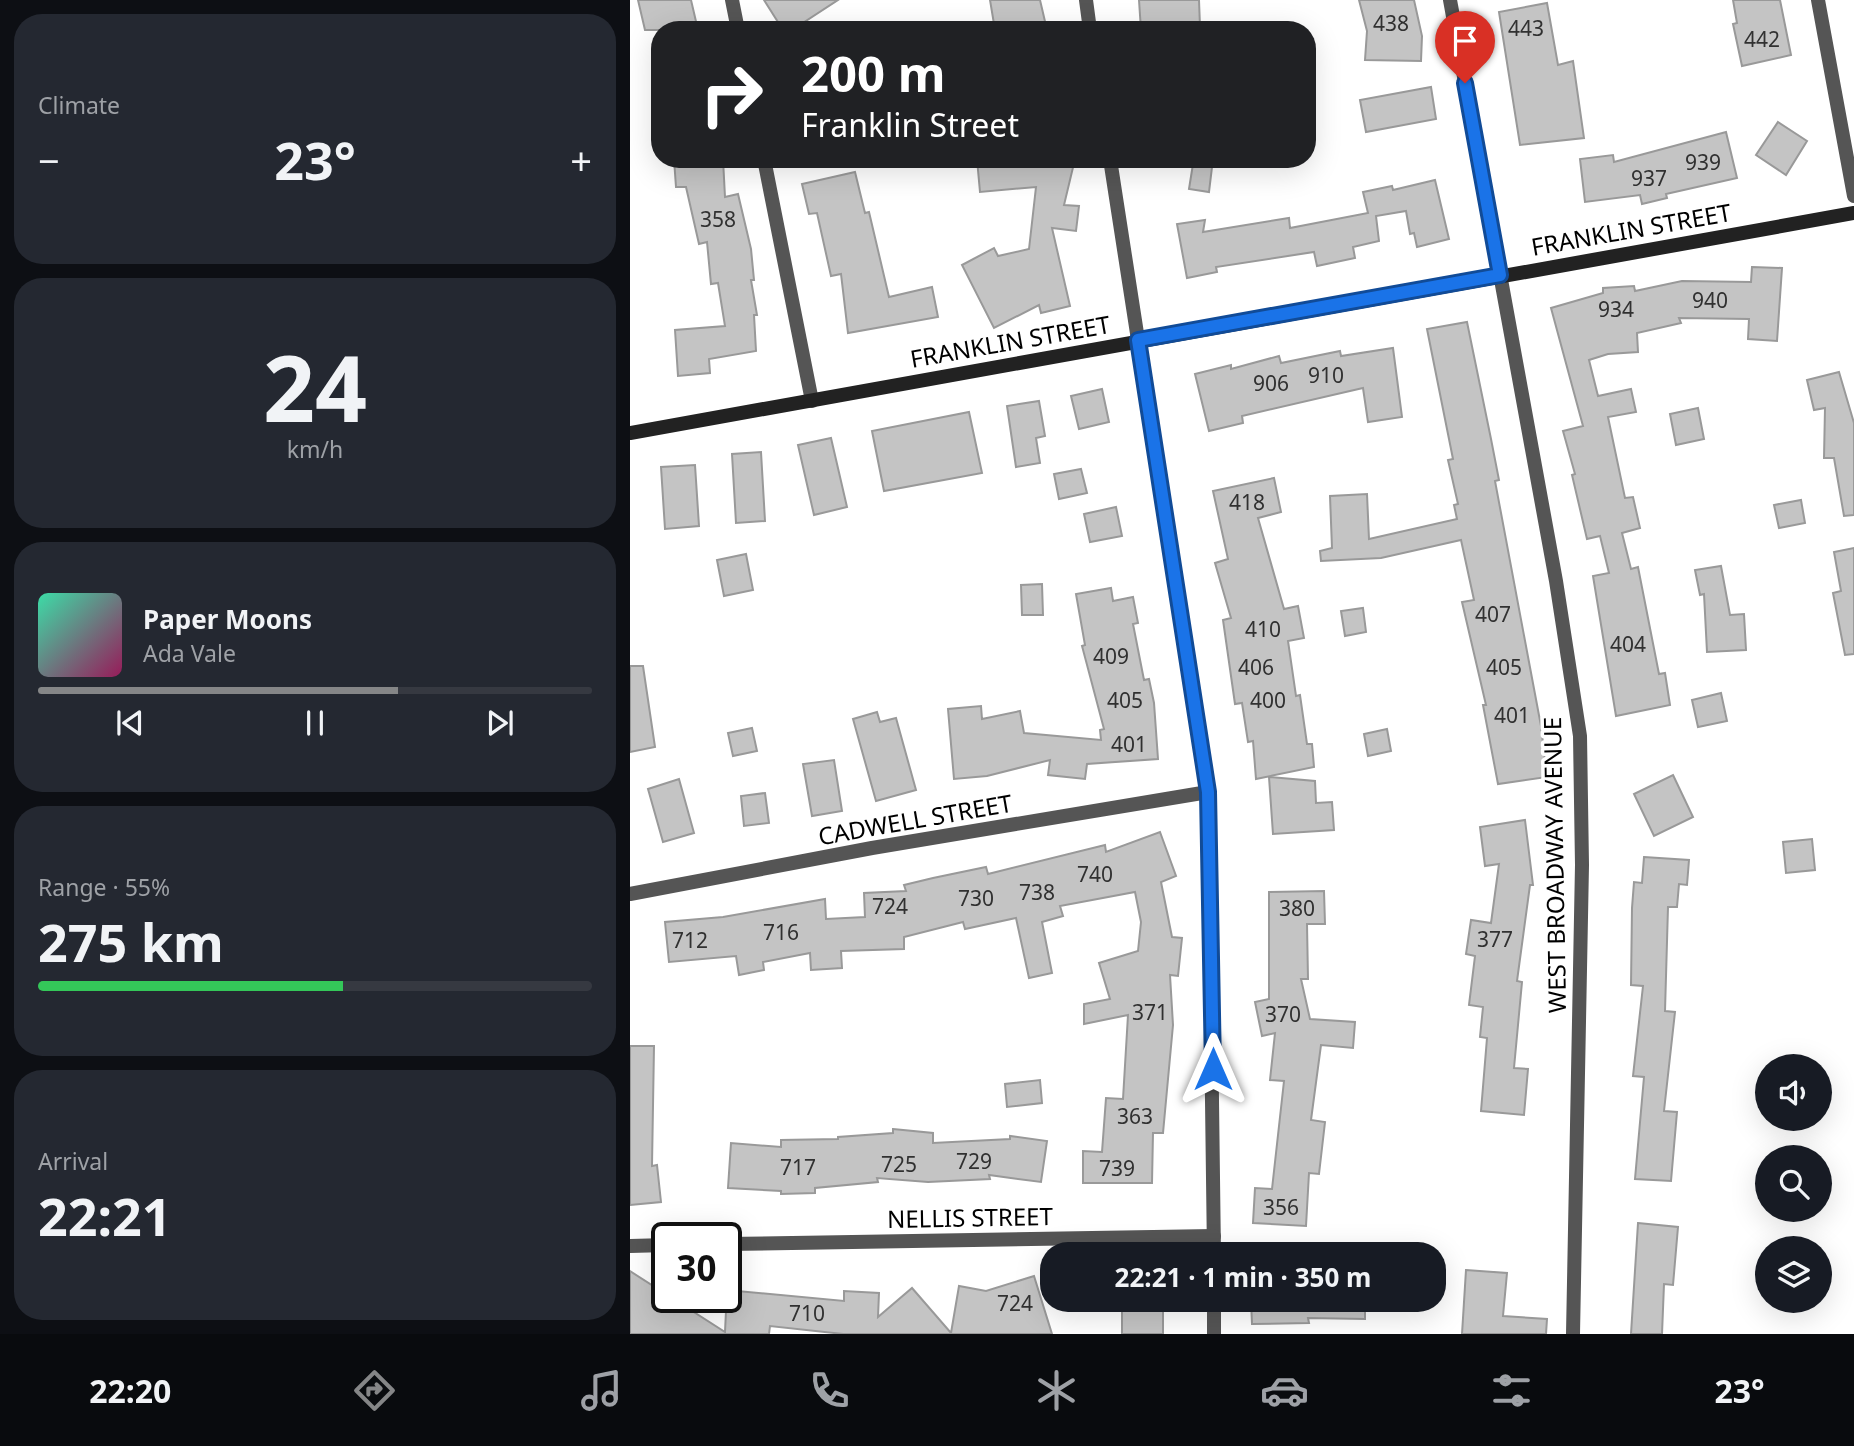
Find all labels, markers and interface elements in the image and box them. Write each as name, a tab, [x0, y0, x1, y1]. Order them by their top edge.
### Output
house number: 438	[1373, 9, 1409, 37]
pin	[1435, 11, 1495, 83]
house number: 443	[1508, 14, 1544, 42]
icon: arrive	[1446, 22, 1484, 60]
house number: 442	[1744, 25, 1780, 53]
text: 200 m	[801, 40, 946, 106]
icon: right	[686, 49, 777, 140]
text: Climate	[38, 89, 120, 121]
text: Franklin Street	[801, 103, 1019, 146]
text: 23°	[274, 124, 356, 195]
text: −	[38, 134, 60, 186]
text: +	[570, 134, 592, 186]
house number: 939	[1685, 148, 1721, 176]
house number: 937	[1631, 164, 1667, 192]
street label: FRANKLIN STREET	[1528, 195, 1734, 263]
house number: 358	[700, 205, 736, 233]
house number: 940	[1692, 286, 1728, 314]
house number: 934	[1598, 295, 1634, 323]
street label: FRANKLIN STREET	[907, 307, 1113, 375]
text: 24	[263, 325, 367, 449]
house number: 910	[1308, 361, 1344, 389]
house number: 906	[1253, 369, 1289, 397]
text: km/h	[287, 433, 343, 465]
house number: 418	[1229, 488, 1265, 516]
house number: 407	[1475, 600, 1511, 628]
text: Paper Moons	[143, 601, 312, 637]
house number: 410	[1245, 615, 1281, 643]
house number: 404	[1610, 630, 1646, 658]
text: Ada Vale	[143, 637, 236, 669]
house number: 409	[1093, 642, 1129, 670]
house number: 406	[1238, 653, 1274, 681]
house number: 405	[1486, 653, 1522, 681]
house number: 405	[1107, 686, 1143, 714]
house number: 400	[1250, 686, 1286, 714]
house number: 401	[1494, 701, 1530, 729]
icon: previous	[111, 704, 149, 742]
icon: pause	[296, 704, 334, 742]
icon: next	[481, 704, 519, 742]
street label: WEST BROADWAY AVENUE	[1535, 717, 1573, 1013]
house number: 401	[1111, 730, 1147, 758]
street label: CADWELL STREET	[815, 786, 1015, 852]
house number: 740	[1077, 860, 1113, 888]
text: Range · 55%	[38, 871, 170, 903]
house number: 738	[1019, 878, 1055, 906]
house number: 730	[958, 884, 994, 912]
house number: 724	[872, 892, 908, 920]
house number: 380	[1279, 894, 1315, 922]
text: 275 km	[38, 906, 224, 977]
house number: 716	[763, 918, 799, 946]
house number: 377	[1477, 925, 1513, 953]
house number: 712	[672, 926, 708, 954]
house number: 371	[1132, 998, 1168, 1026]
house number: 370	[1265, 1000, 1301, 1028]
position arrow	[1176, 1032, 1250, 1106]
map controls	[1755, 1054, 1832, 1313]
button: sound	[1755, 1054, 1832, 1131]
house number: 363	[1117, 1102, 1153, 1130]
text: Arrival	[38, 1145, 108, 1177]
button: search	[1755, 1145, 1832, 1222]
house number: 729	[956, 1147, 992, 1175]
house number: 725	[881, 1150, 917, 1178]
house number: 717	[780, 1153, 816, 1181]
house number: 739	[1099, 1154, 1135, 1182]
text: 22:21	[38, 1180, 172, 1251]
house number: 356	[1263, 1193, 1299, 1221]
street label: NELLIS STREET	[887, 1199, 1054, 1235]
speed limit sign: 30	[651, 1222, 742, 1313]
button: layers	[1755, 1236, 1832, 1313]
text: 22:21 · 1 min · 350 m	[1115, 1259, 1371, 1295]
house number: 724	[997, 1289, 1033, 1317]
house number: 710	[789, 1299, 825, 1327]
icon: directions	[350, 1366, 399, 1415]
icon: music	[577, 1366, 626, 1415]
icon: phone	[805, 1366, 854, 1415]
icon: climate	[1032, 1366, 1081, 1415]
icon: car	[1260, 1366, 1309, 1415]
icon: filters	[1487, 1366, 1536, 1415]
text: 22:20	[89, 1369, 171, 1412]
text: 23°	[1715, 1369, 1765, 1412]

